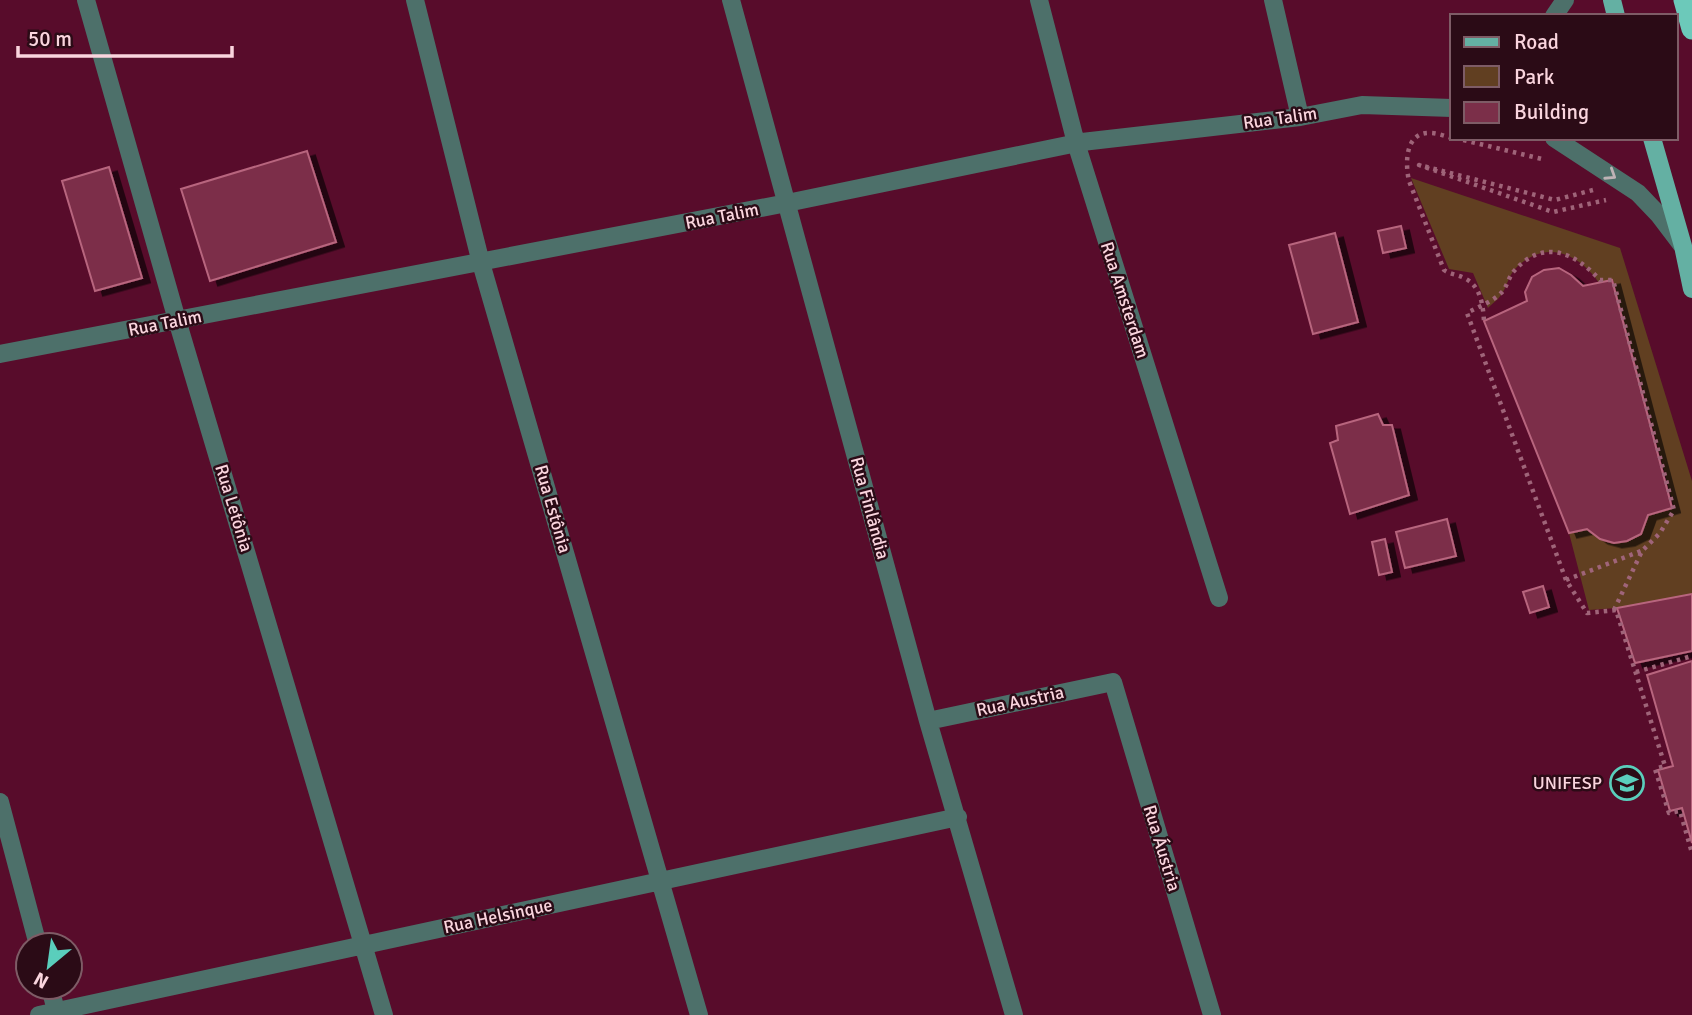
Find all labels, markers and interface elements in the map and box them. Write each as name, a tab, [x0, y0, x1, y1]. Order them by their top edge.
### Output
scale bar	[18, 14, 231, 58]
legend	[1450, 14, 1678, 140]
text: 50 m	[28, 26, 72, 52]
text: Road	[1514, 29, 1559, 55]
text: Park	[1514, 64, 1555, 90]
text: Building	[1514, 99, 1589, 125]
street label: Rua Talim	[1242, 102, 1318, 134]
one-way arrow	[1603, 167, 1616, 180]
street label: Rua Talim	[683, 198, 761, 234]
street label: Rua Amsterdam	[1096, 239, 1154, 361]
street label: Rua Talim	[126, 305, 204, 341]
street label: Rua Finlândia	[846, 454, 894, 562]
street label: Rua Letônia	[210, 461, 258, 555]
street label: Rua Estônia	[530, 462, 576, 556]
street label: Rua Austria	[974, 681, 1066, 721]
school or university icon: UNIFESP	[1608, 764, 1646, 802]
place label: UNIFESP	[1533, 772, 1602, 794]
street label: Rua Áustria	[1138, 802, 1186, 894]
street label: Rua Helsinque	[442, 894, 554, 938]
north arrow	[14, 931, 84, 1001]
text: N	[30, 966, 53, 994]

